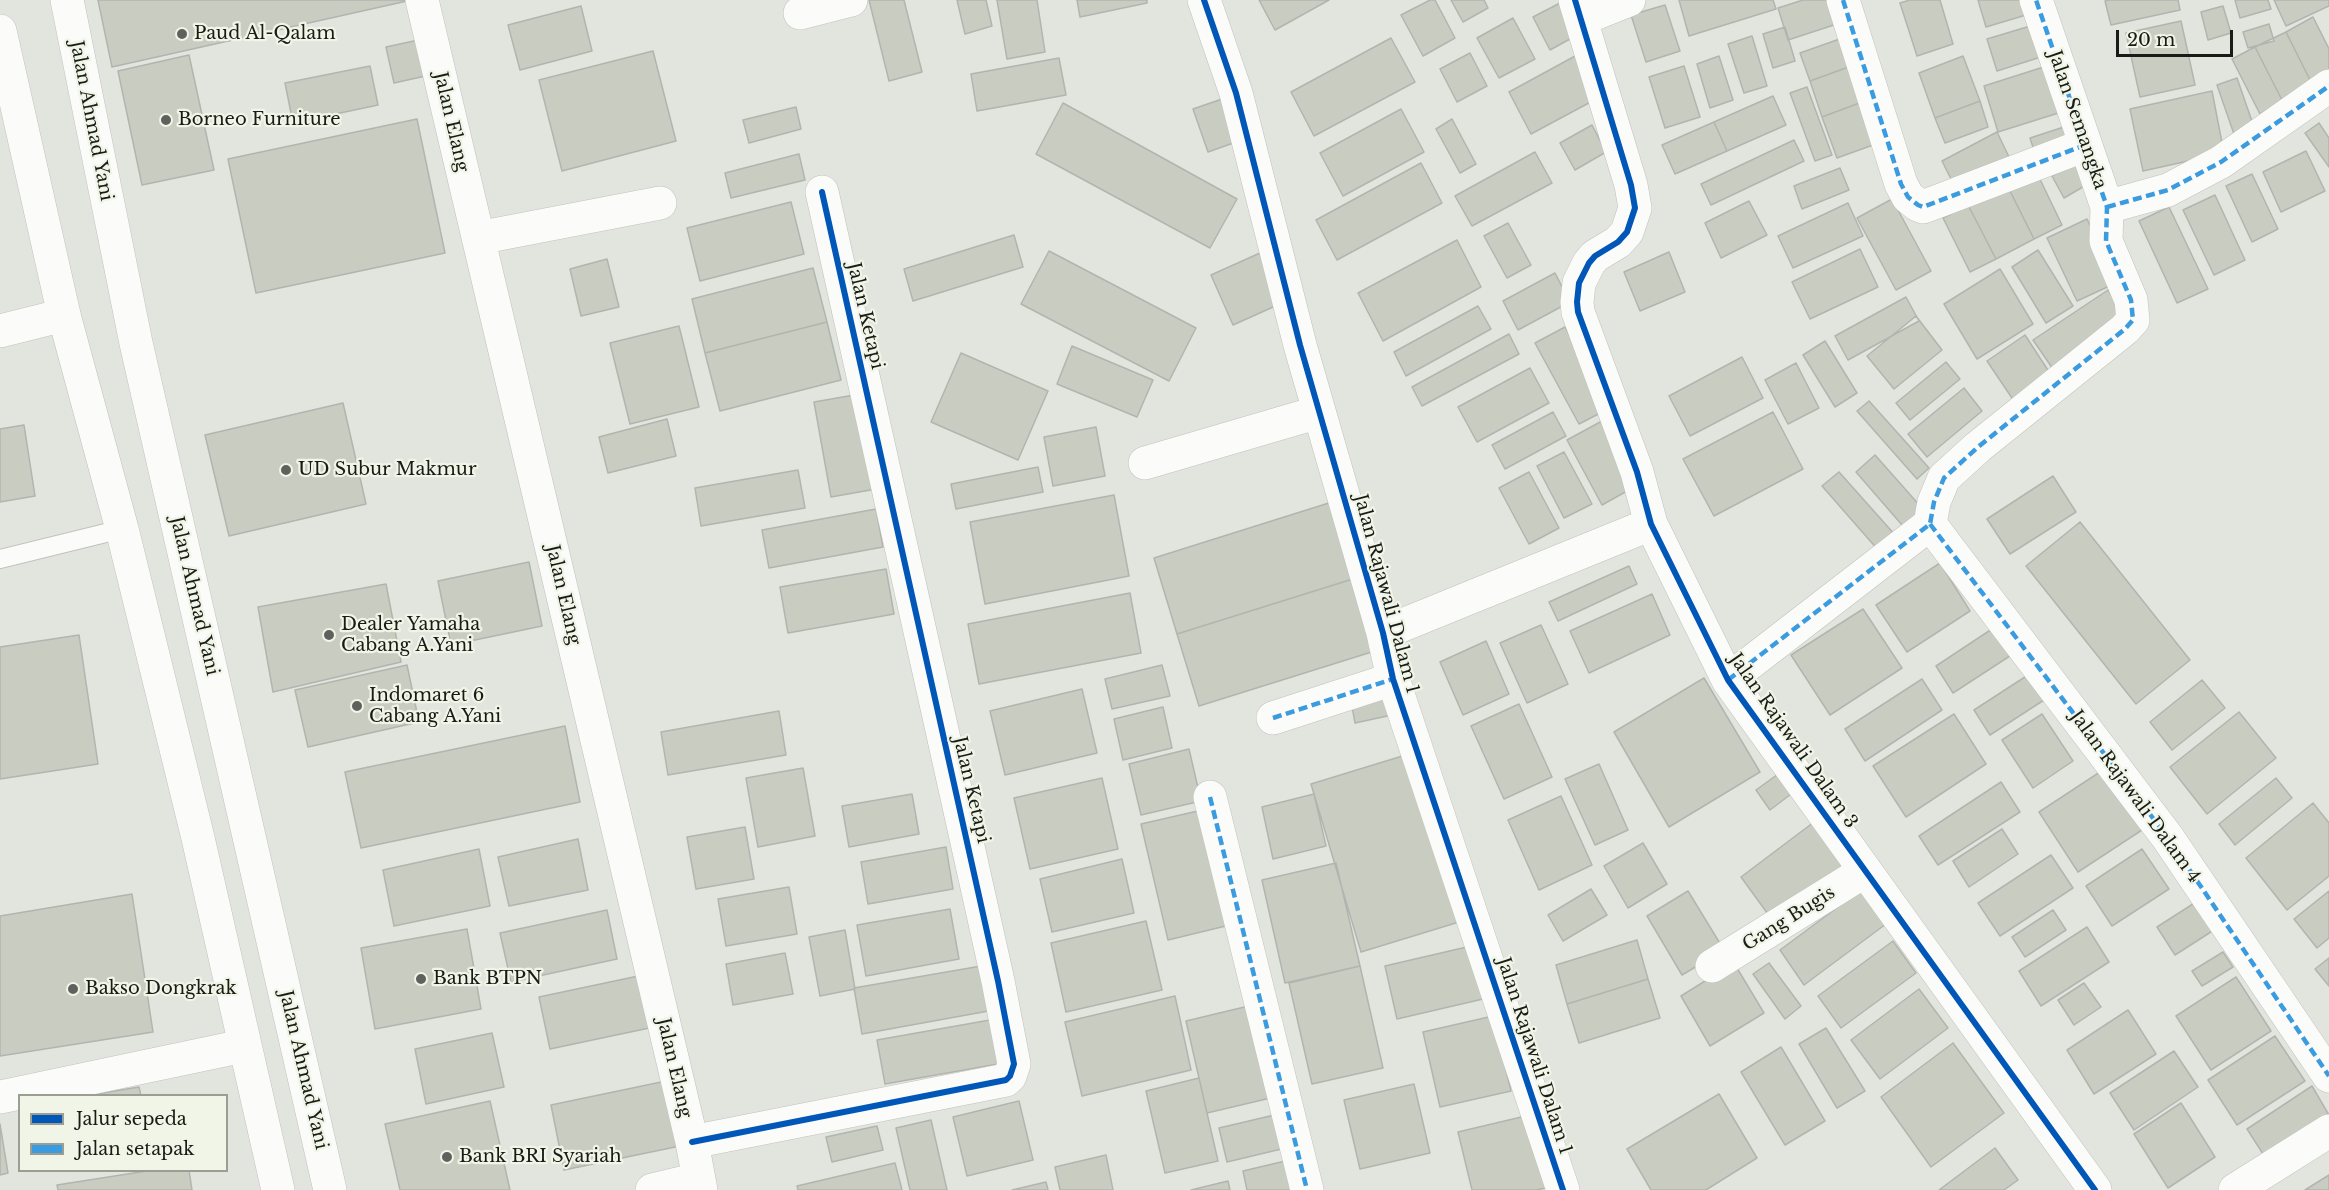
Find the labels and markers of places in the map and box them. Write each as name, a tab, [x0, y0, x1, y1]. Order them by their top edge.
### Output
place label: Paud Al-Qalam	[194, 23, 336, 45]
marker: Paud Al-Qalam	[175, 27, 189, 41]
place label: Borneo Furniture	[178, 109, 341, 131]
marker: Borneo Furniture	[159, 113, 173, 127]
place label: UD Subur Makmur	[298, 459, 476, 481]
marker: UD Subur Makmur	[279, 463, 293, 477]
place label: Dealer Yamaha Cabang A.Yani	[341, 614, 480, 656]
marker: Dealer Yamaha Cabang A.Yani	[322, 628, 336, 642]
place label: Indomaret 6 Cabang A.Yani	[369, 685, 501, 728]
marker: Indomaret 6 Cabang A.Yani	[350, 699, 364, 713]
place label: Bank BTPN	[433, 968, 542, 990]
marker: Bank BTPN	[414, 972, 428, 986]
place label: Bakso Dongkrak	[85, 978, 237, 1000]
marker: Bakso Dongkrak	[66, 982, 80, 996]
place label: Bank BRI Syariah	[459, 1146, 622, 1168]
marker: Bank BRI Syariah	[440, 1150, 454, 1164]

